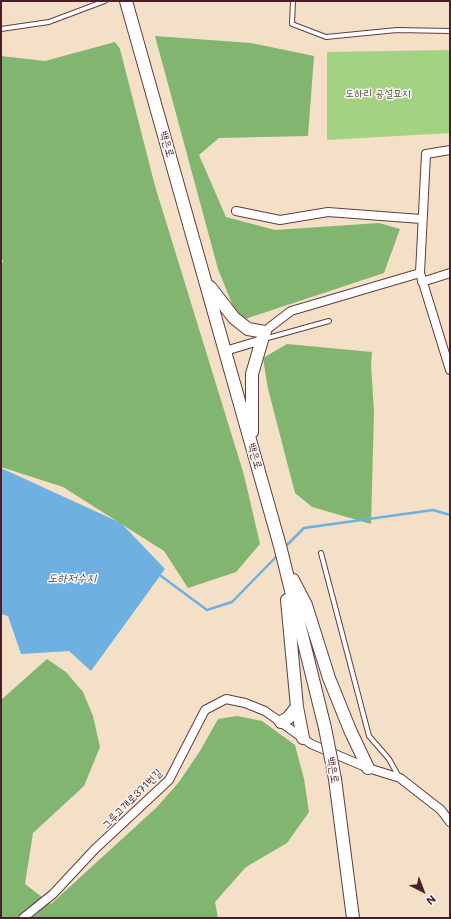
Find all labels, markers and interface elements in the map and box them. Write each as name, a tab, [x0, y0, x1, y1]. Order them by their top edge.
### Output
park label: 도하리 공설묘지	[345, 87, 411, 101]
street label: 백은로	[157, 129, 177, 159]
street label: 백은로	[245, 441, 265, 471]
water label: 도하저수지	[48, 571, 96, 585]
street label: 백은로	[324, 756, 342, 784]
street label: 그루고개로371번길	[99, 766, 165, 832]
north arrow	[403, 871, 443, 911]
text: N	[423, 892, 439, 909]

